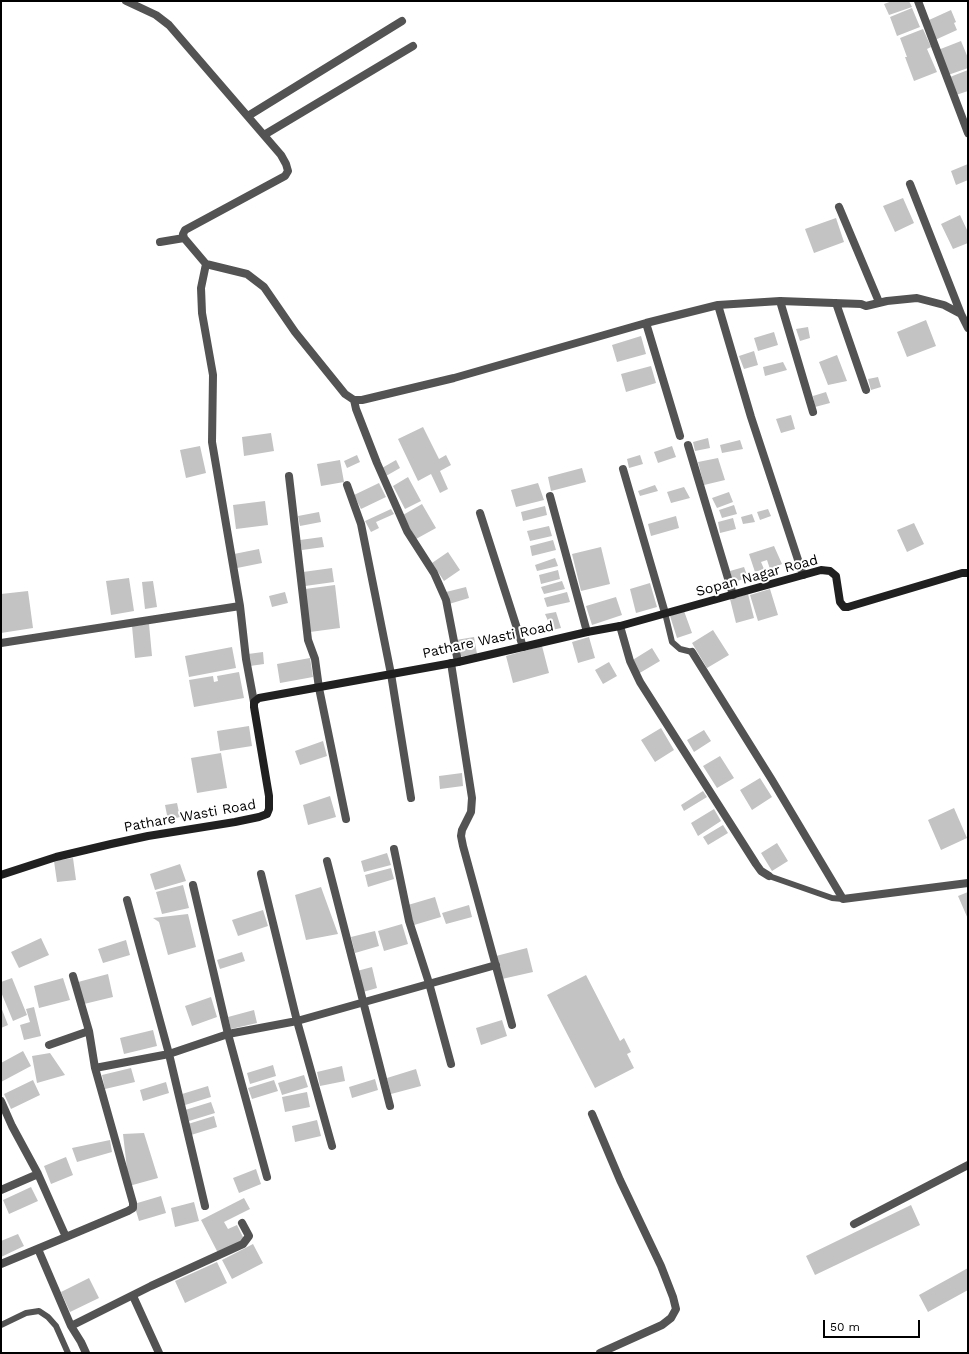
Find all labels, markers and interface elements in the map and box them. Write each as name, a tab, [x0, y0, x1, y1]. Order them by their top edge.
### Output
street label: Sopan Nagar Road	[694, 552, 820, 600]
street label: Pathare Wasti Road	[421, 618, 555, 662]
street label: Pathare Wasti Road	[123, 796, 257, 836]
scale bar	[825, 1312, 922, 1338]
text: 50 m	[830, 1320, 860, 1334]

